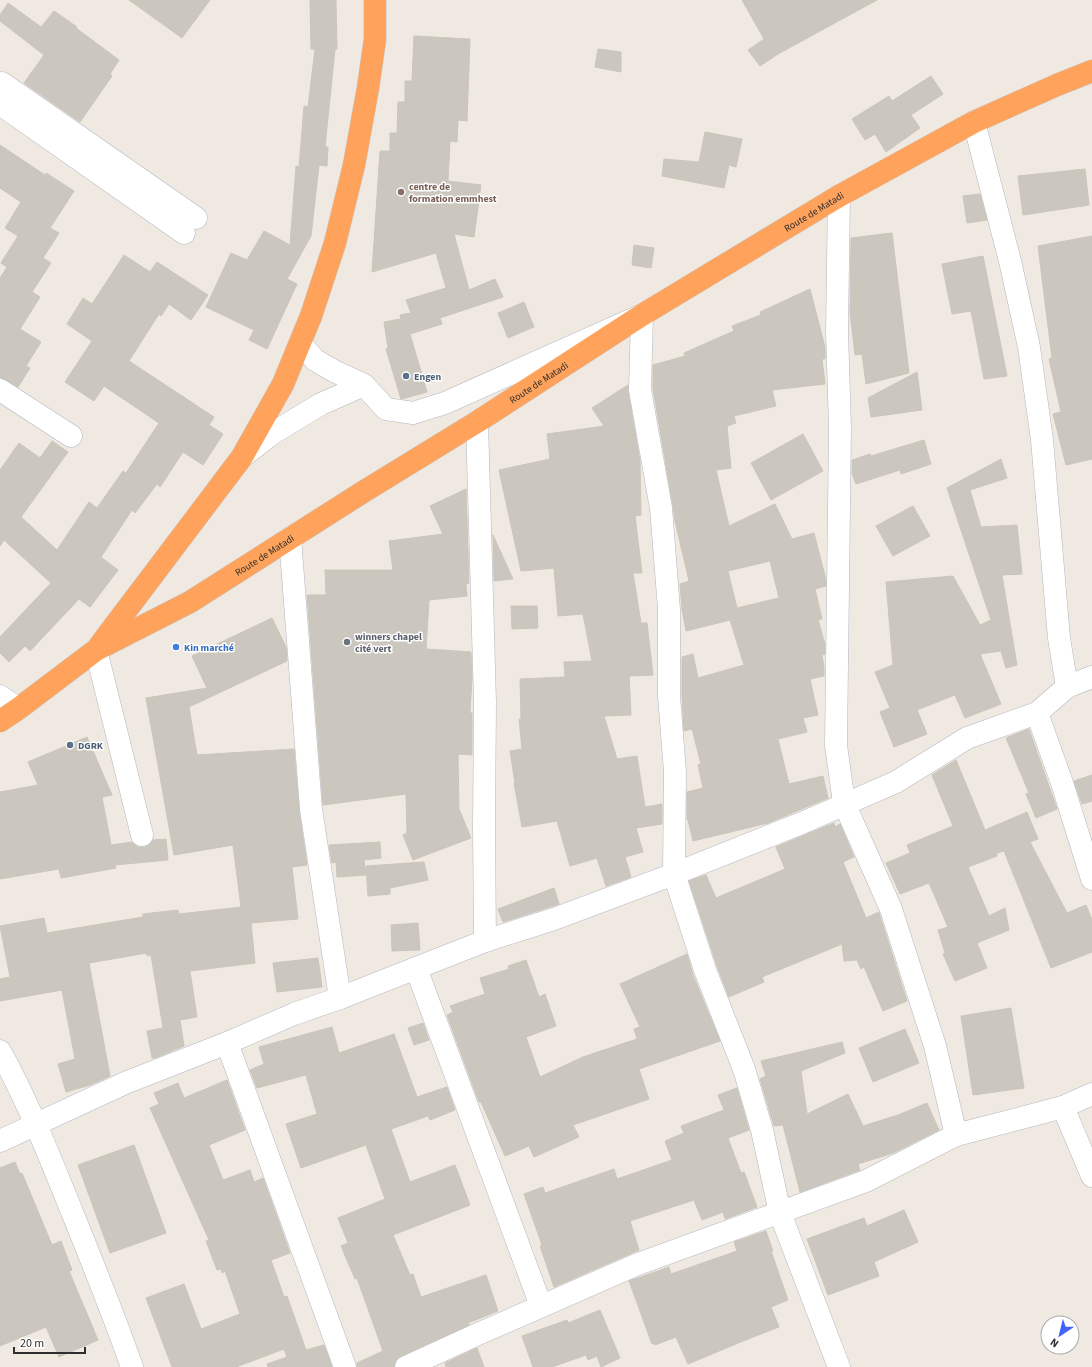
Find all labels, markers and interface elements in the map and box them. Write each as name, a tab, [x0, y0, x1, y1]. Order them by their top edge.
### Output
place label: centre de formation emmhest	[409, 180, 497, 206]
marker: centre de formation emmhest	[396, 187, 406, 197]
street label: Route de Matadi	[782, 189, 847, 236]
street label: Route de Matadi	[507, 359, 571, 407]
place label: Engen	[414, 370, 442, 384]
marker: Engen	[401, 371, 411, 381]
street label: Route de Matadi	[233, 532, 297, 580]
place label: winners chapel cité vert	[355, 630, 422, 656]
marker: winners chapel cité vert	[342, 637, 352, 647]
place label: Kin marché	[184, 641, 234, 655]
marker: Kin marché	[171, 642, 181, 652]
place label: DGRK	[78, 739, 104, 753]
marker: DGRK	[65, 740, 75, 750]
north arrow	[1040, 1315, 1080, 1355]
scale bar	[14, 1329, 85, 1355]
text: 20 m	[20, 1335, 44, 1352]
text: N	[1047, 1335, 1062, 1351]

